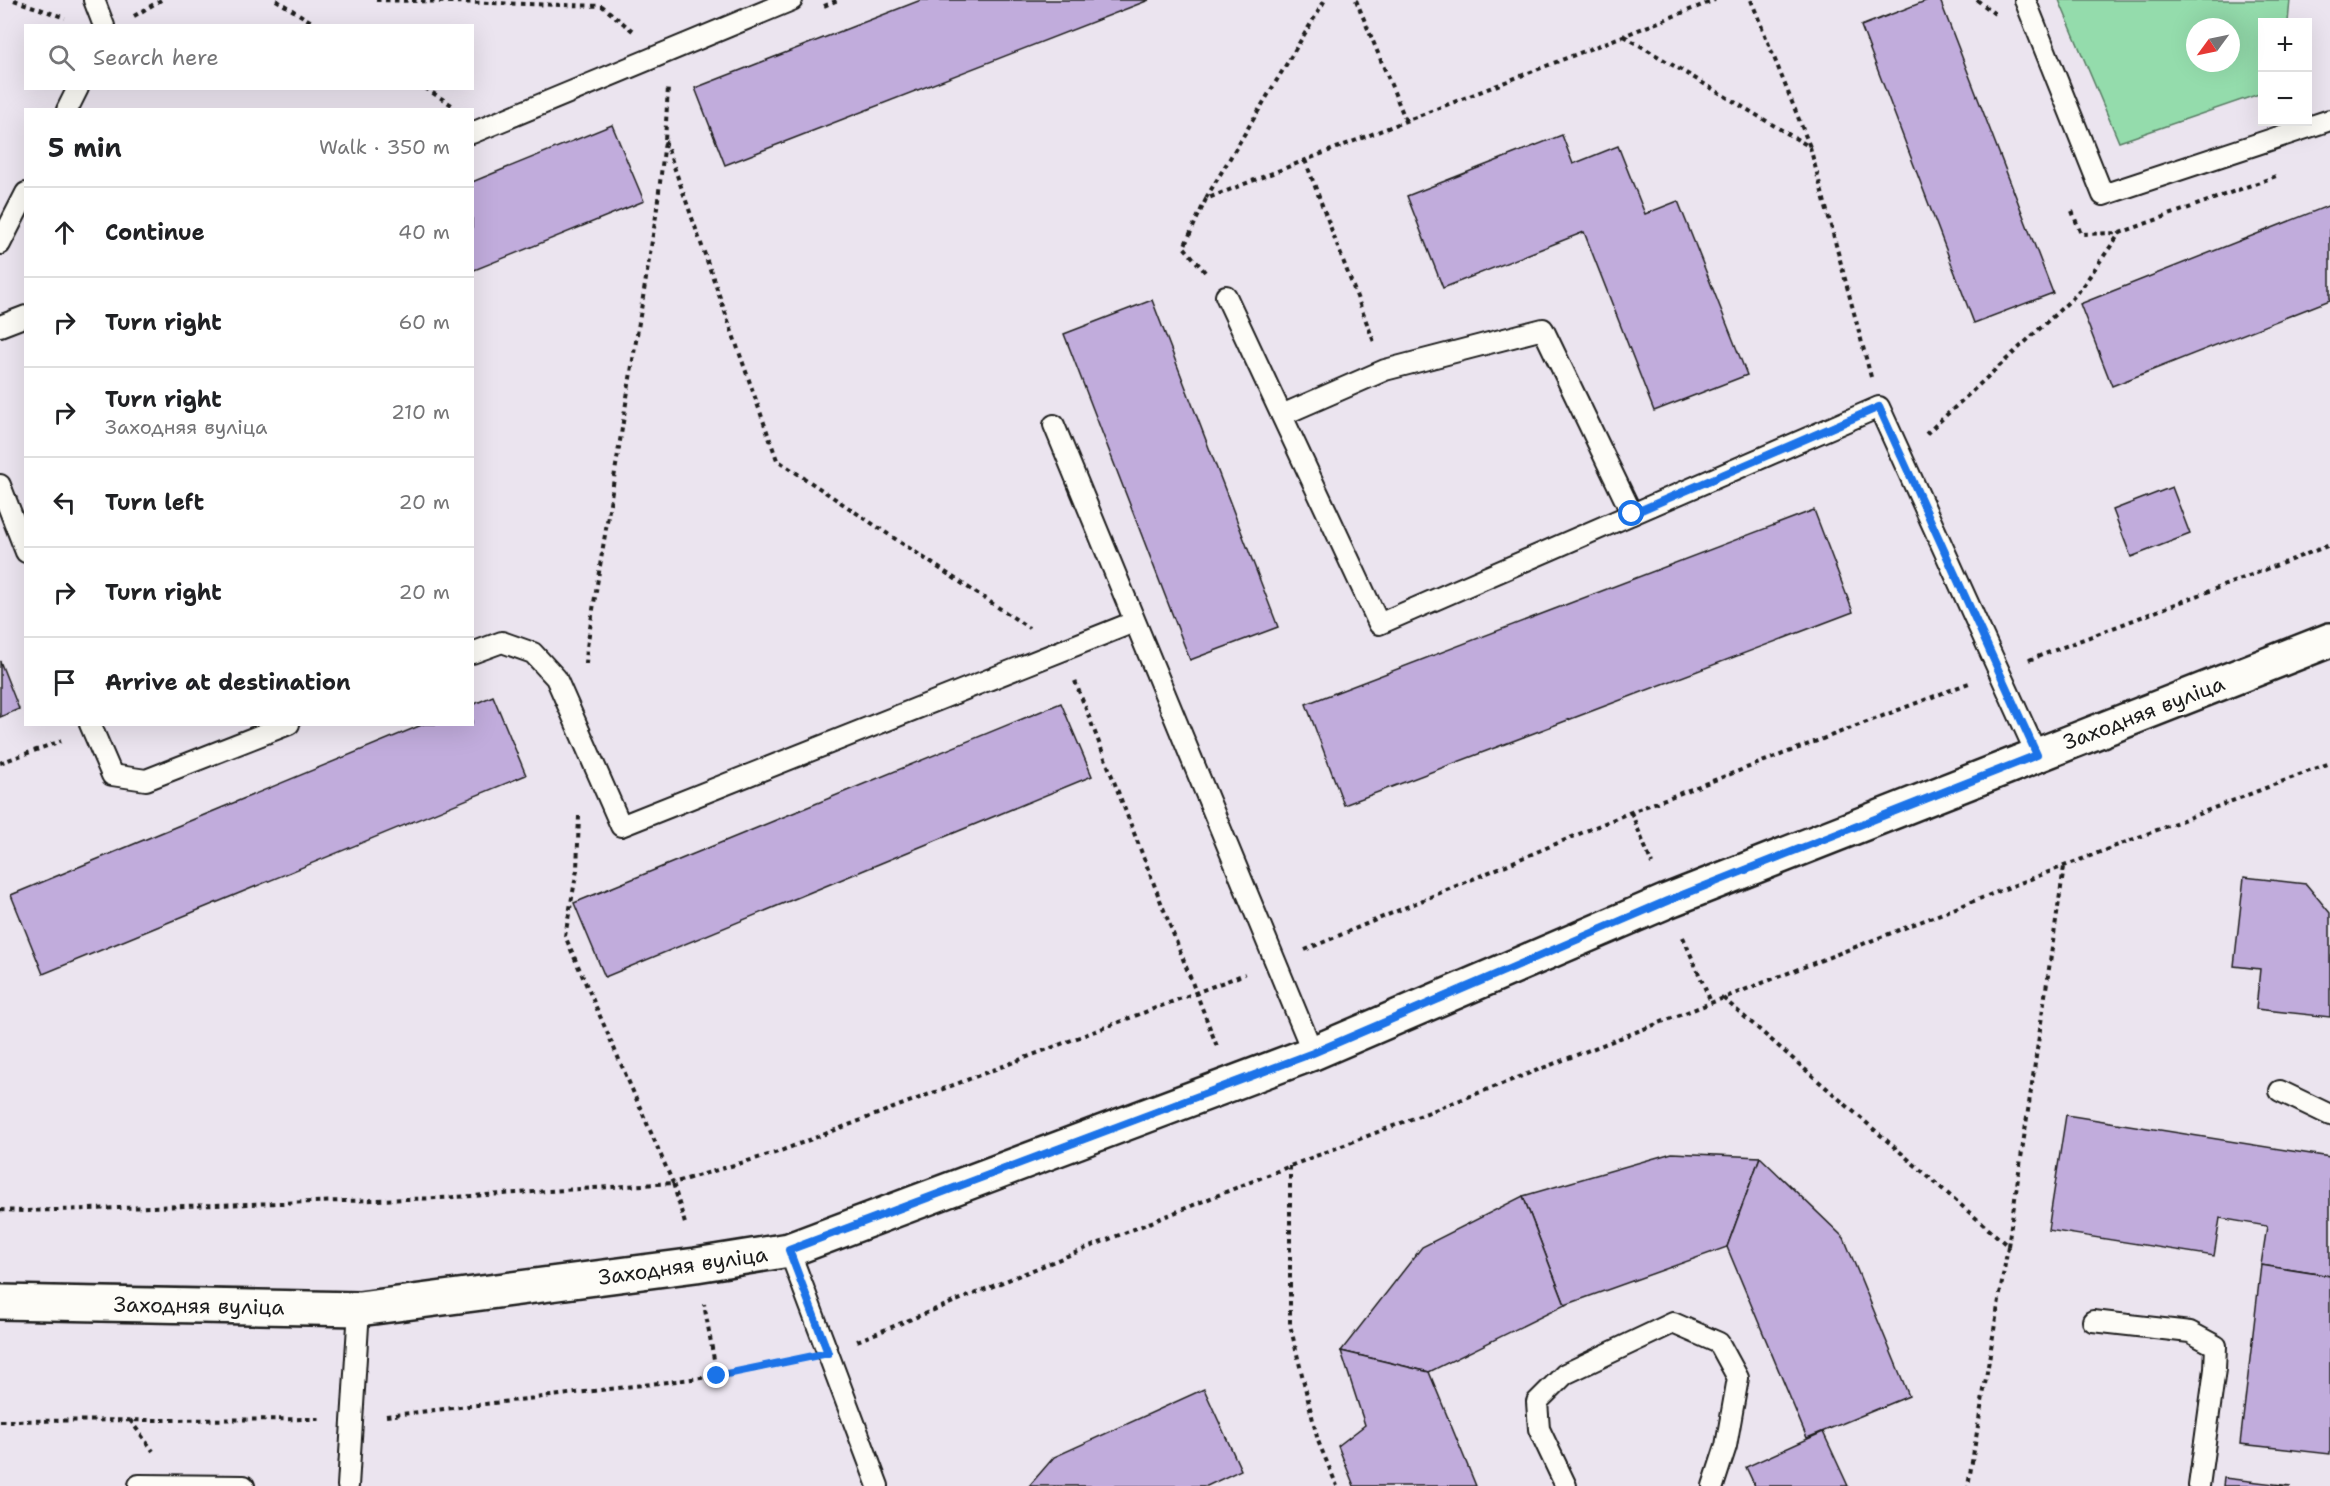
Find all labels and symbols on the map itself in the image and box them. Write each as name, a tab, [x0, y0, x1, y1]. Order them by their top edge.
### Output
north arrow	[2186, 18, 2240, 72]
route start	[1618, 500, 1644, 526]
street label: Заходняя вуліца	[2059, 669, 2229, 757]
street label: Заходняя вуліца	[597, 1240, 769, 1292]
street label: Заходняя вуліца	[113, 1291, 285, 1321]
route end	[703, 1362, 729, 1388]

